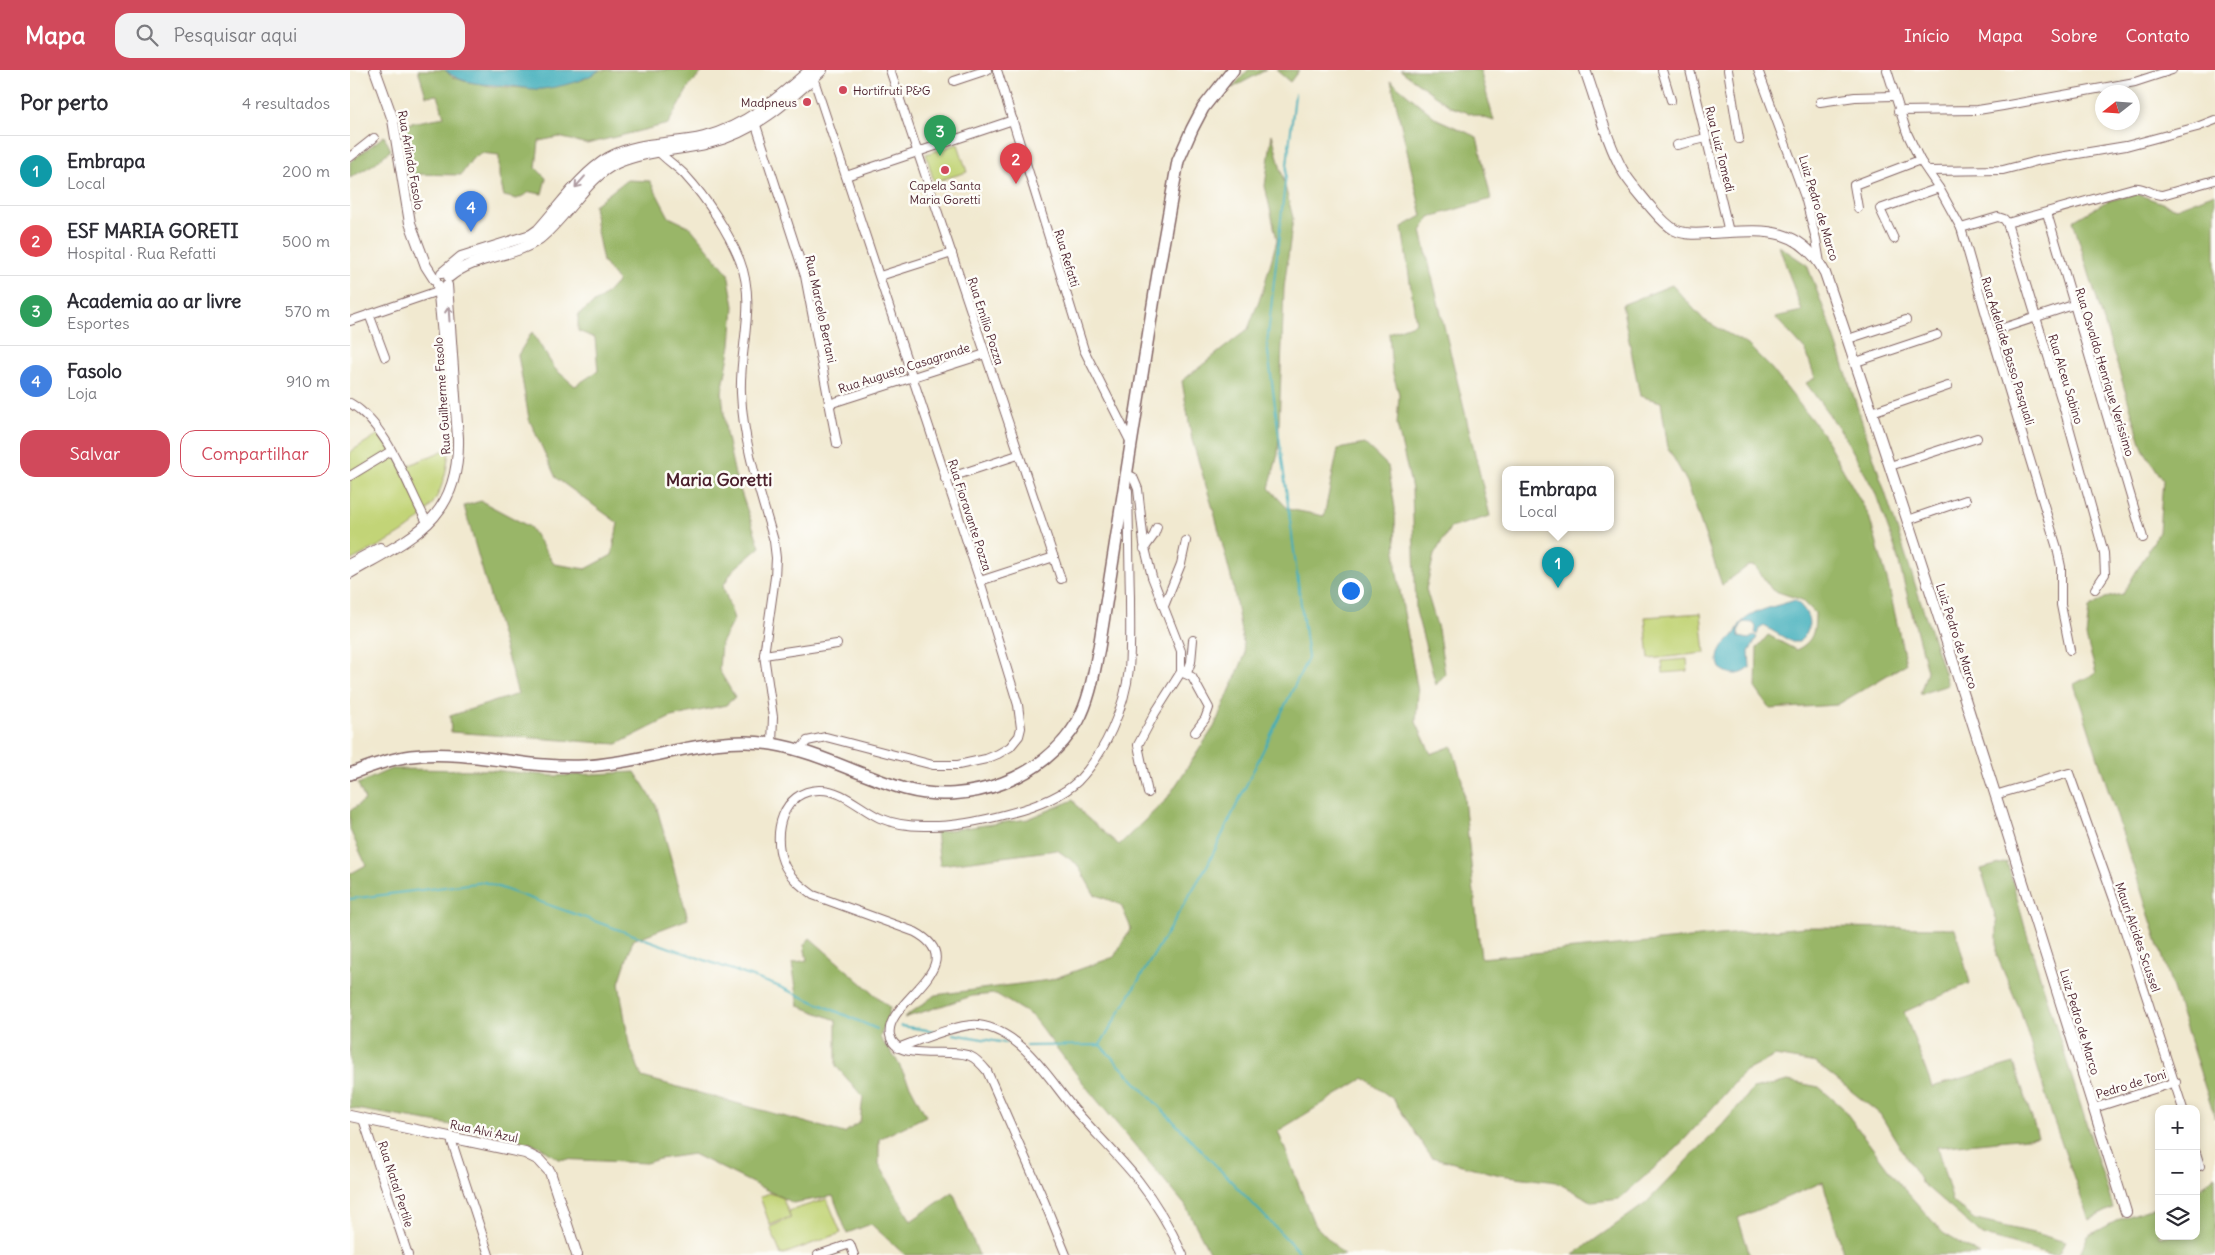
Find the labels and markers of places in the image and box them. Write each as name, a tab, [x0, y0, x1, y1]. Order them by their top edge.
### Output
place label: Hortifruti P&G	[853, 83, 931, 98]
marker: Hortifruti P&G	[837, 84, 849, 96]
place label: Madpneus	[741, 95, 797, 110]
marker: Madpneus	[801, 96, 813, 108]
pin: 3	[924, 115, 956, 156]
pin: 2	[1000, 143, 1032, 184]
marker: Capela Santa Maria Goretti	[939, 164, 951, 176]
place label: Capela Santa Maria Goretti	[909, 178, 981, 207]
pin: 4	[455, 191, 487, 232]
pin: 1	[1542, 547, 1574, 588]

